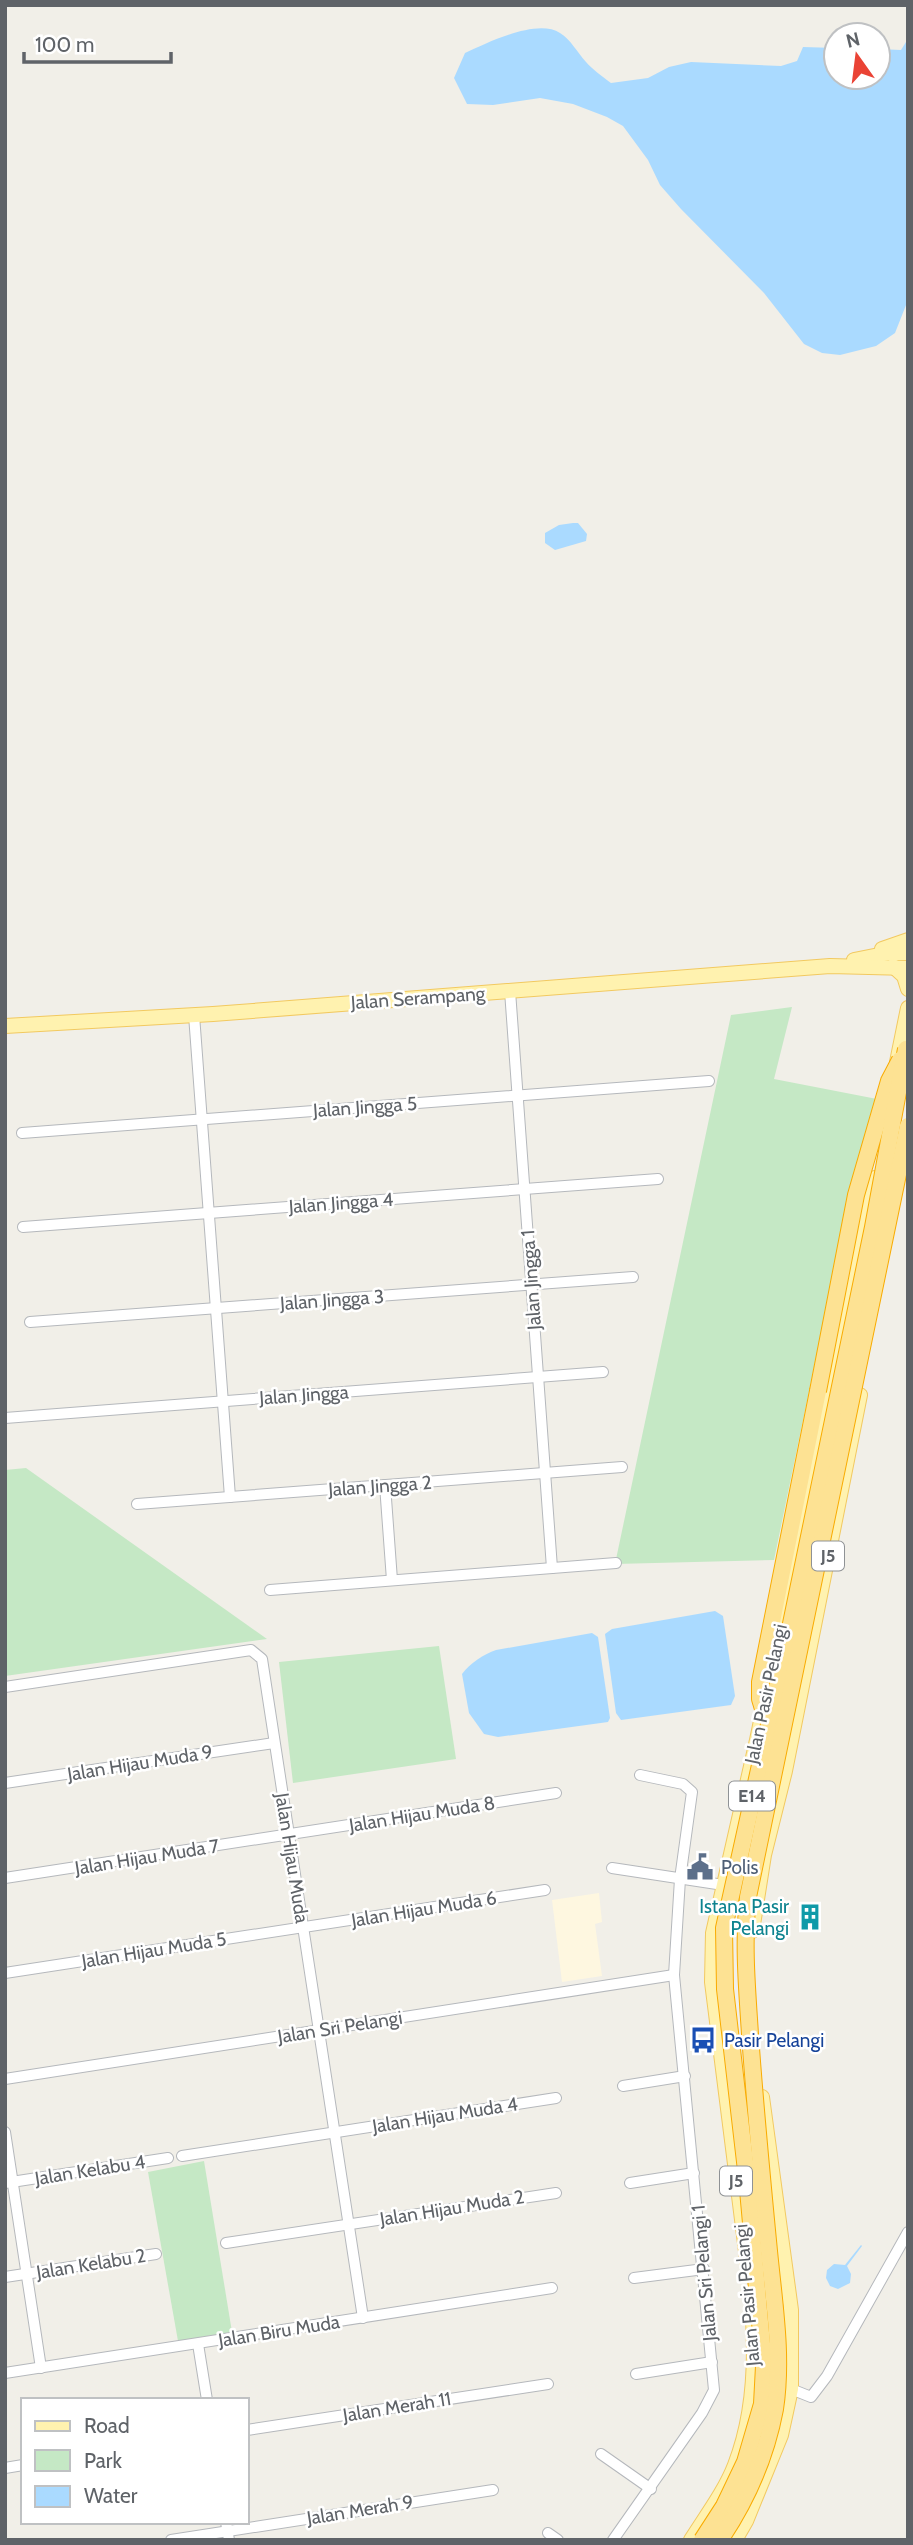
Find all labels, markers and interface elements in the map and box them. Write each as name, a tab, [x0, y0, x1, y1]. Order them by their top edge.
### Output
scale bar	[24, 21, 172, 65]
north arrow	[822, 21, 892, 91]
text: N	[844, 27, 862, 53]
text: 100 m	[35, 32, 94, 57]
street label: Jalan Serampang	[349, 982, 486, 1014]
street label: Jalan Jingga 5	[311, 1092, 418, 1122]
street label: Jalan Jingga 4	[287, 1188, 394, 1218]
street label: Jalan Jingga 1	[516, 1229, 546, 1332]
street label: Jalan Jingga 3	[278, 1285, 385, 1315]
street label: Jalan Jingga	[257, 1380, 350, 1410]
street label: Jalan Jingga 2	[326, 1471, 433, 1501]
road number: J5	[812, 1541, 844, 1570]
street label: Jalan Pasir Pelangi	[740, 1622, 792, 1767]
street label: Jalan Hijau Muda 9	[65, 1740, 214, 1786]
road number: E14	[729, 1781, 775, 1810]
street label: Jalan Hijau Muda	[270, 1790, 314, 1925]
street label: Jalan Hijau Muda 8	[346, 1791, 497, 1837]
street label: Jalan Hijau Muda 7	[72, 1834, 221, 1880]
public building icon: Polis	[685, 1852, 715, 1882]
place label: Polis	[721, 1856, 759, 1879]
street label: Jalan Hijau Muda 6	[349, 1886, 498, 1932]
place label: Istana Pasir Pelangi	[699, 1895, 789, 1940]
building icon: Istana Pasir Pelangi	[795, 1902, 825, 1932]
street label: Jalan Hijau Muda 5	[79, 1927, 228, 1973]
street label: Jalan Sri Pelangi	[275, 2006, 404, 2048]
bus stop icon: Pasir Pelangi	[688, 2025, 718, 2055]
place label: Pasir Pelangi	[724, 2029, 824, 2052]
street label: Jalan Hijau Muda 4	[370, 2092, 519, 2138]
street label: Jalan Kelabu 4	[32, 2150, 147, 2190]
road number: J5	[720, 2166, 752, 2196]
street label: Jalan Hijau Muda 2	[377, 2185, 526, 2231]
street label: Jalan Sri Pelangi 1	[687, 2204, 721, 2343]
street label: Jalan Pasir Pelangi	[729, 2223, 765, 2368]
street label: Jalan Kelabu 2	[34, 2244, 147, 2284]
street label: Jalan Biru Muda	[216, 2310, 341, 2352]
street label: Jalan Merah 11	[340, 2387, 453, 2427]
legend	[21, 2398, 248, 2524]
text: Road	[84, 2413, 130, 2438]
text: Park	[84, 2448, 122, 2473]
text: Water	[84, 2483, 138, 2508]
street label: Jalan Merah 9	[304, 2490, 415, 2530]

